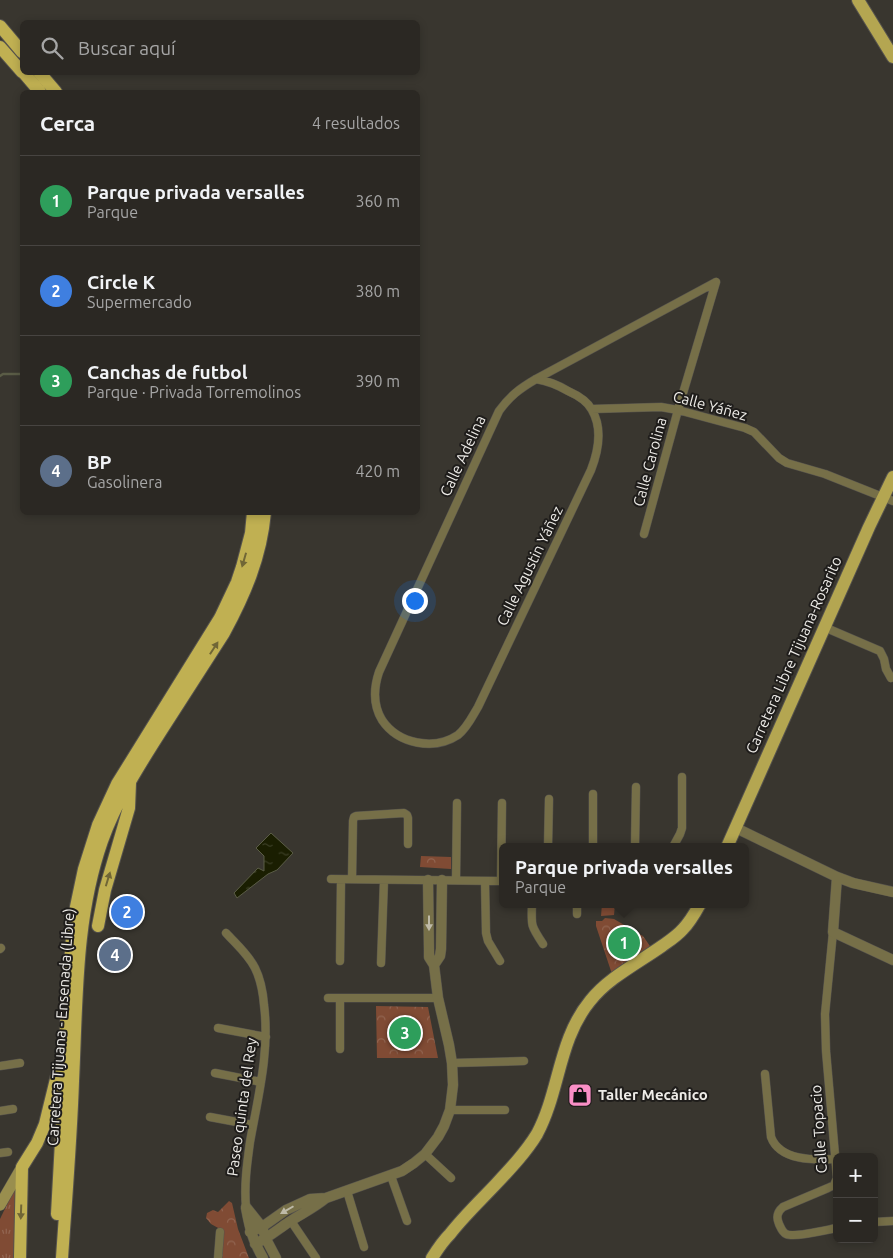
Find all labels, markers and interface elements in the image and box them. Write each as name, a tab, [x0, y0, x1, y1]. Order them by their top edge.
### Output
search box	[20, 20, 420, 75]
icon: search	[38, 34, 66, 62]
text: Buscar aquí	[78, 37, 176, 59]
text: Cerca	[40, 111, 95, 135]
text: 4 resultados	[312, 114, 400, 132]
text: Parque privada versalles	[87, 181, 305, 203]
text: 1	[51, 192, 61, 210]
text: 360 m	[355, 192, 400, 210]
text: Parque	[87, 203, 138, 221]
text: Circle K	[87, 271, 155, 293]
text: 2	[51, 282, 61, 300]
text: 380 m	[355, 282, 400, 300]
text: Supermercado	[87, 293, 192, 311]
text: Canchas de futbol	[87, 361, 248, 383]
text: 3	[51, 372, 61, 390]
text: 390 m	[355, 372, 400, 390]
text: Parque · Privada Torremolinos	[87, 383, 301, 401]
street label: Calle Yáñez	[671, 387, 749, 424]
street label: Calle Adelina	[436, 413, 489, 499]
street label: Calle Carolina	[629, 415, 670, 508]
text: BP	[87, 451, 112, 473]
text: 4	[51, 462, 61, 480]
text: 420 m	[355, 462, 400, 480]
text: Gasolinera	[87, 473, 162, 491]
street label: Calle Agustin Yáñez	[493, 503, 566, 628]
one-way arrow	[240, 553, 248, 568]
street label: Carretera Libre Tijuana-Rosarito	[742, 554, 845, 756]
your location	[402, 588, 428, 614]
one-way arrow	[209, 642, 219, 655]
popup	[499, 843, 749, 908]
text: Parque privada versalles	[515, 856, 733, 878]
one-way arrow	[105, 871, 113, 886]
text: Parque	[515, 878, 566, 896]
pin: 2	[111, 893, 143, 931]
street label: Carretera Tijuana - Ensenada (Libre)	[44, 907, 77, 1146]
one-way arrow	[425, 915, 433, 931]
pin: 1	[608, 924, 640, 962]
pin: 4	[99, 936, 131, 974]
pin: 3	[389, 1014, 421, 1052]
street label: Paseo quinta del Rey	[223, 1037, 260, 1177]
shop icon: Taller Mecánico	[567, 1082, 593, 1108]
street label: Calle Topacio	[807, 1084, 830, 1174]
place label: Taller Mecánico	[598, 1086, 708, 1103]
map controls	[833, 1153, 878, 1243]
button: +	[833, 1153, 878, 1198]
button: −	[833, 1198, 878, 1243]
one-way arrow	[17, 1205, 25, 1221]
one-way arrow	[280, 1206, 293, 1215]

